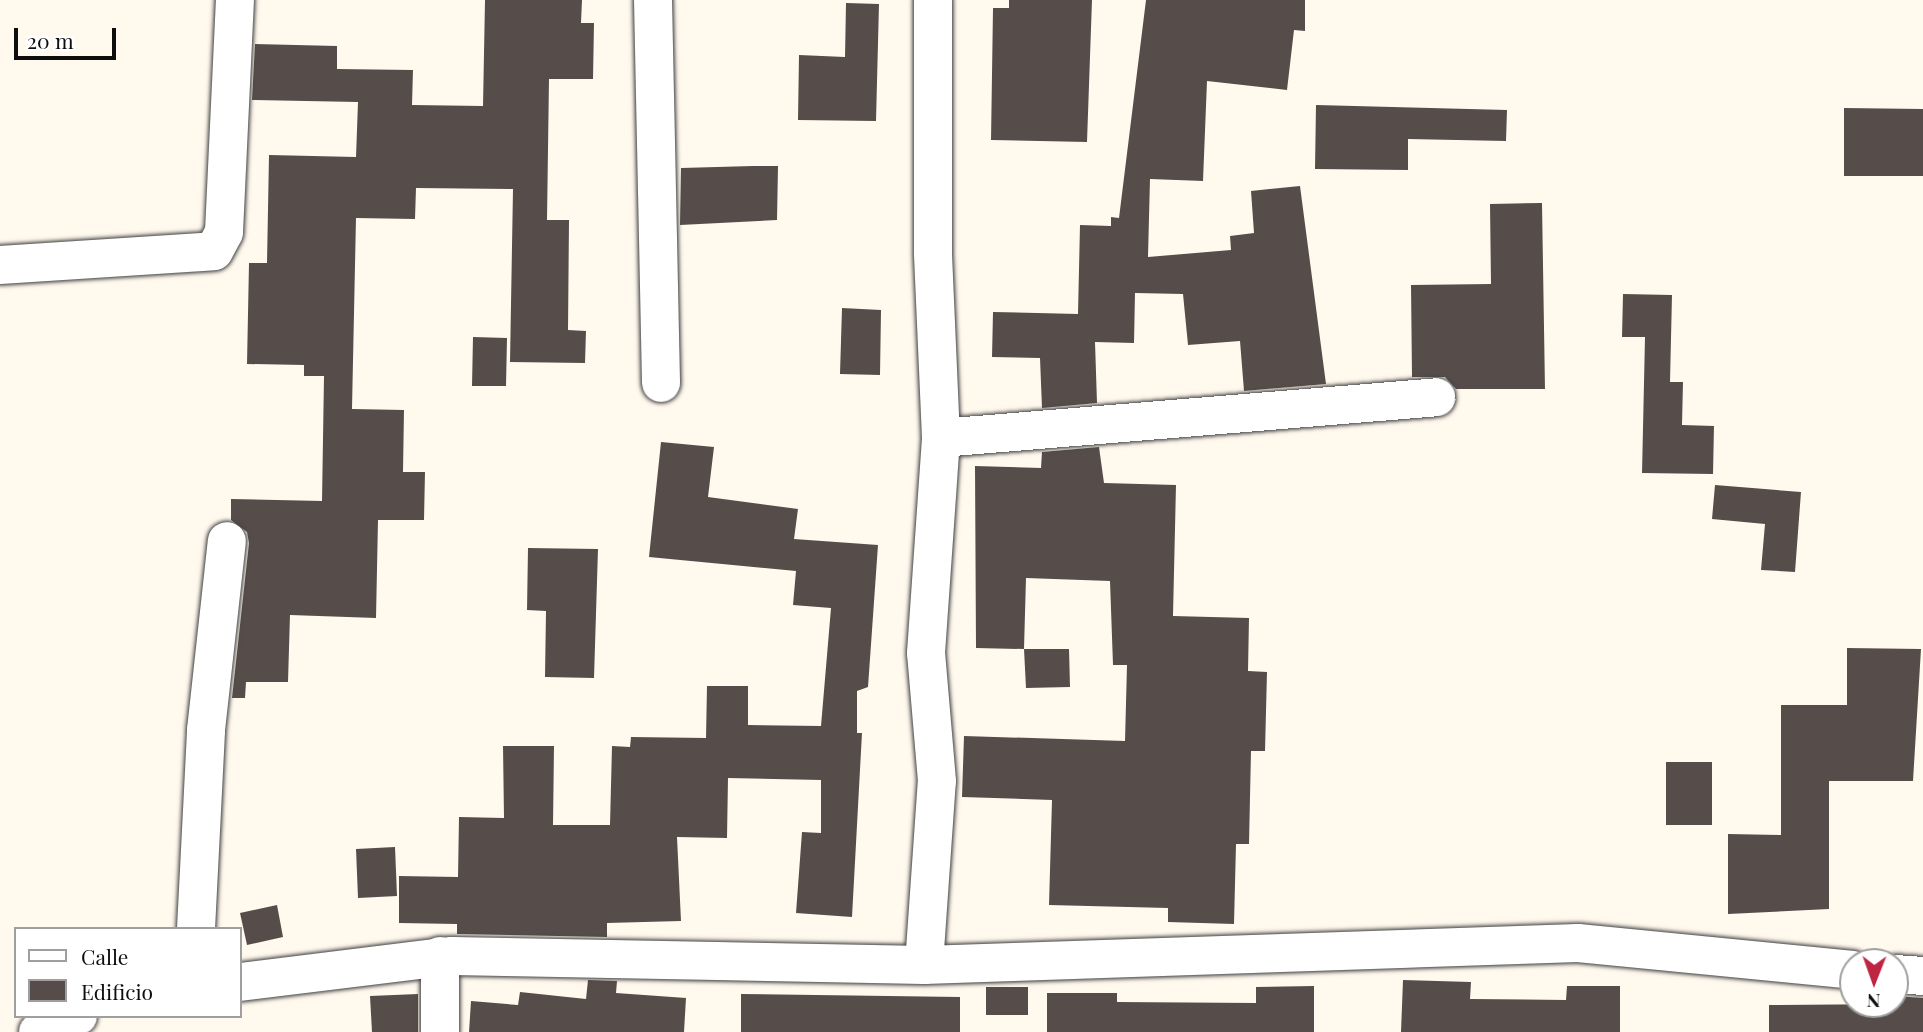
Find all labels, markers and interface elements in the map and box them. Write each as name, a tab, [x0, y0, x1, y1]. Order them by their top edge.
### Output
scale bar	[18, 14, 119, 58]
text: 20 m	[27, 26, 74, 54]
legend	[14, 927, 242, 1018]
text: Calle	[81, 942, 128, 970]
north arrow	[1839, 948, 1909, 1018]
text: Edificio	[81, 977, 153, 1005]
text: N	[1867, 989, 1881, 1015]

